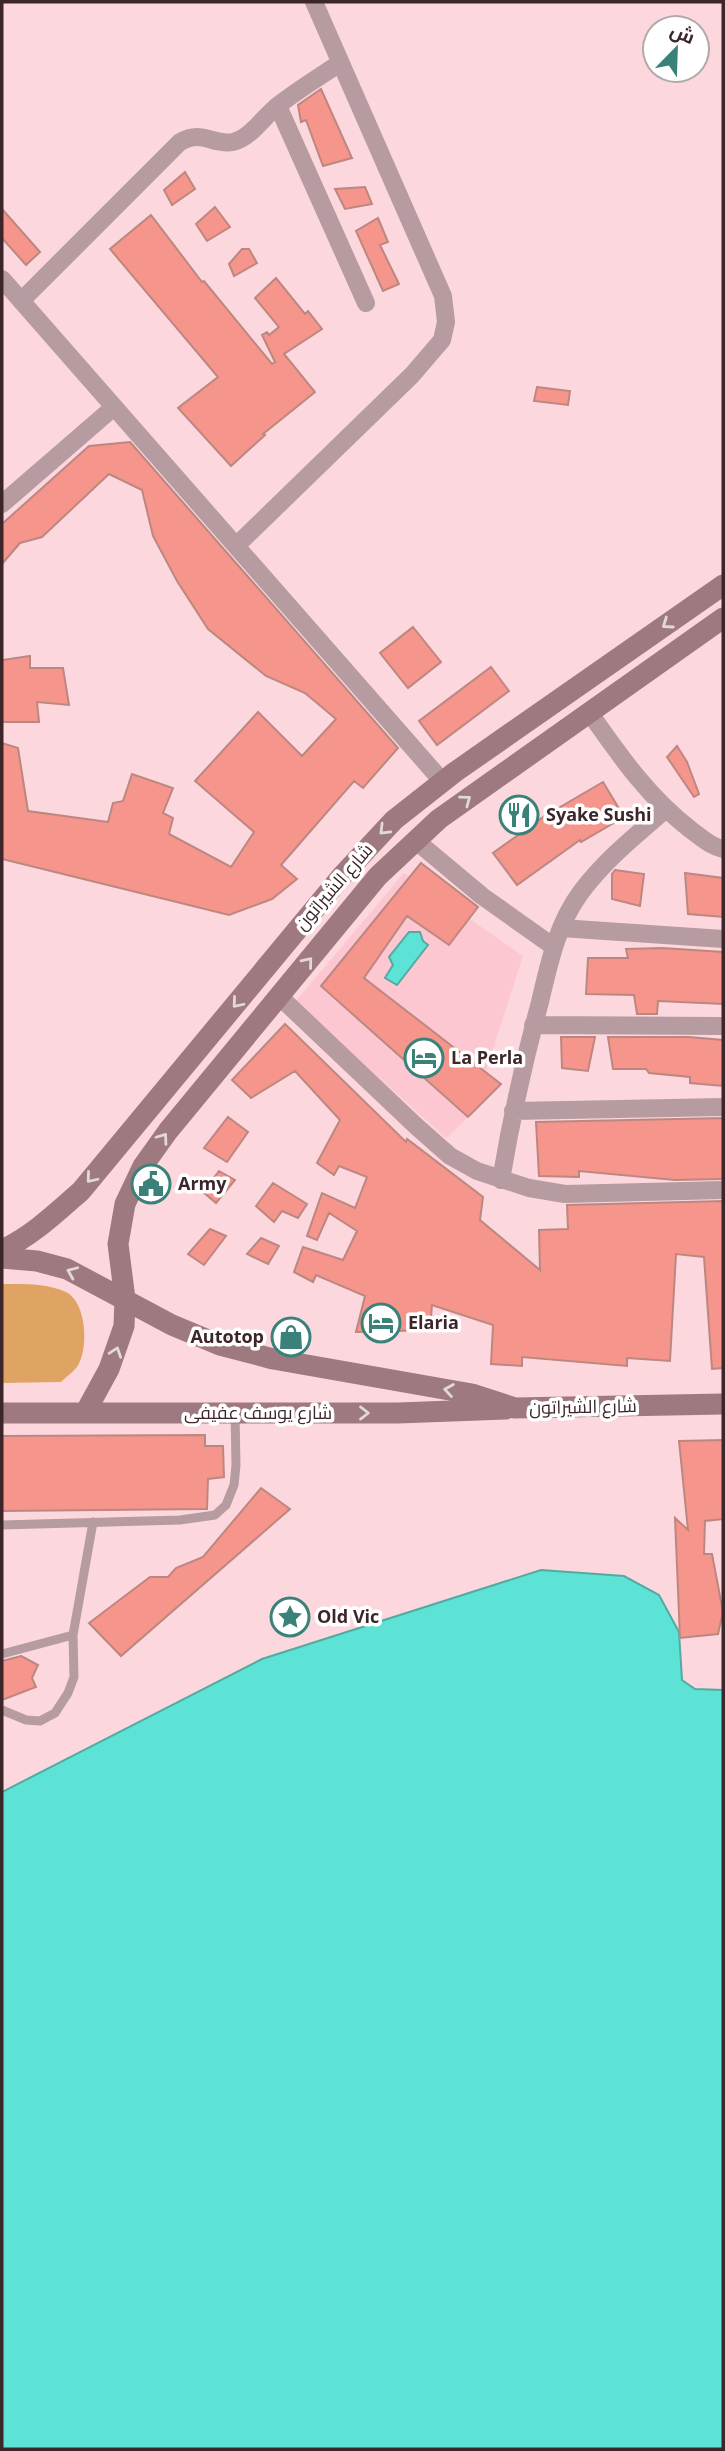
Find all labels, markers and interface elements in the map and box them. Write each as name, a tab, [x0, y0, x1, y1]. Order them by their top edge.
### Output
north arrow	[641, 14, 711, 84]
text: ش	[666, 17, 699, 50]
one-way arrow	[662, 616, 675, 628]
restaurant icon: Syake Sushi	[498, 794, 540, 836]
one-way arrow	[458, 795, 471, 808]
place label: Syake Sushi	[546, 802, 652, 826]
one-way arrow	[380, 821, 393, 834]
street label: شارع الشيراتون	[289, 838, 378, 935]
one-way arrow	[300, 958, 313, 970]
one-way arrow	[232, 995, 245, 1007]
hotel icon: La Perla	[403, 1037, 445, 1079]
place label: La Perla	[451, 1045, 523, 1069]
one-way arrow	[155, 1133, 168, 1145]
public building icon: Army	[130, 1163, 172, 1205]
one-way arrow	[87, 1169, 99, 1182]
place label: Army	[178, 1171, 227, 1195]
one-way arrow	[67, 1266, 79, 1280]
hotel icon: Elaria	[360, 1302, 402, 1344]
place label: Elaria	[408, 1310, 459, 1334]
shop icon: Autotop	[270, 1316, 312, 1358]
place label: Autotop	[190, 1324, 264, 1348]
one-way arrow	[108, 1347, 122, 1359]
one-way arrow	[443, 1383, 455, 1398]
street label: شارع الشيراتون	[529, 1393, 637, 1420]
street label: شارع يوسف عفيفى	[184, 1400, 332, 1425]
one-way arrow	[359, 1405, 370, 1421]
place icon: Old Vic	[269, 1596, 311, 1638]
place label: Old Vic	[317, 1604, 379, 1628]

